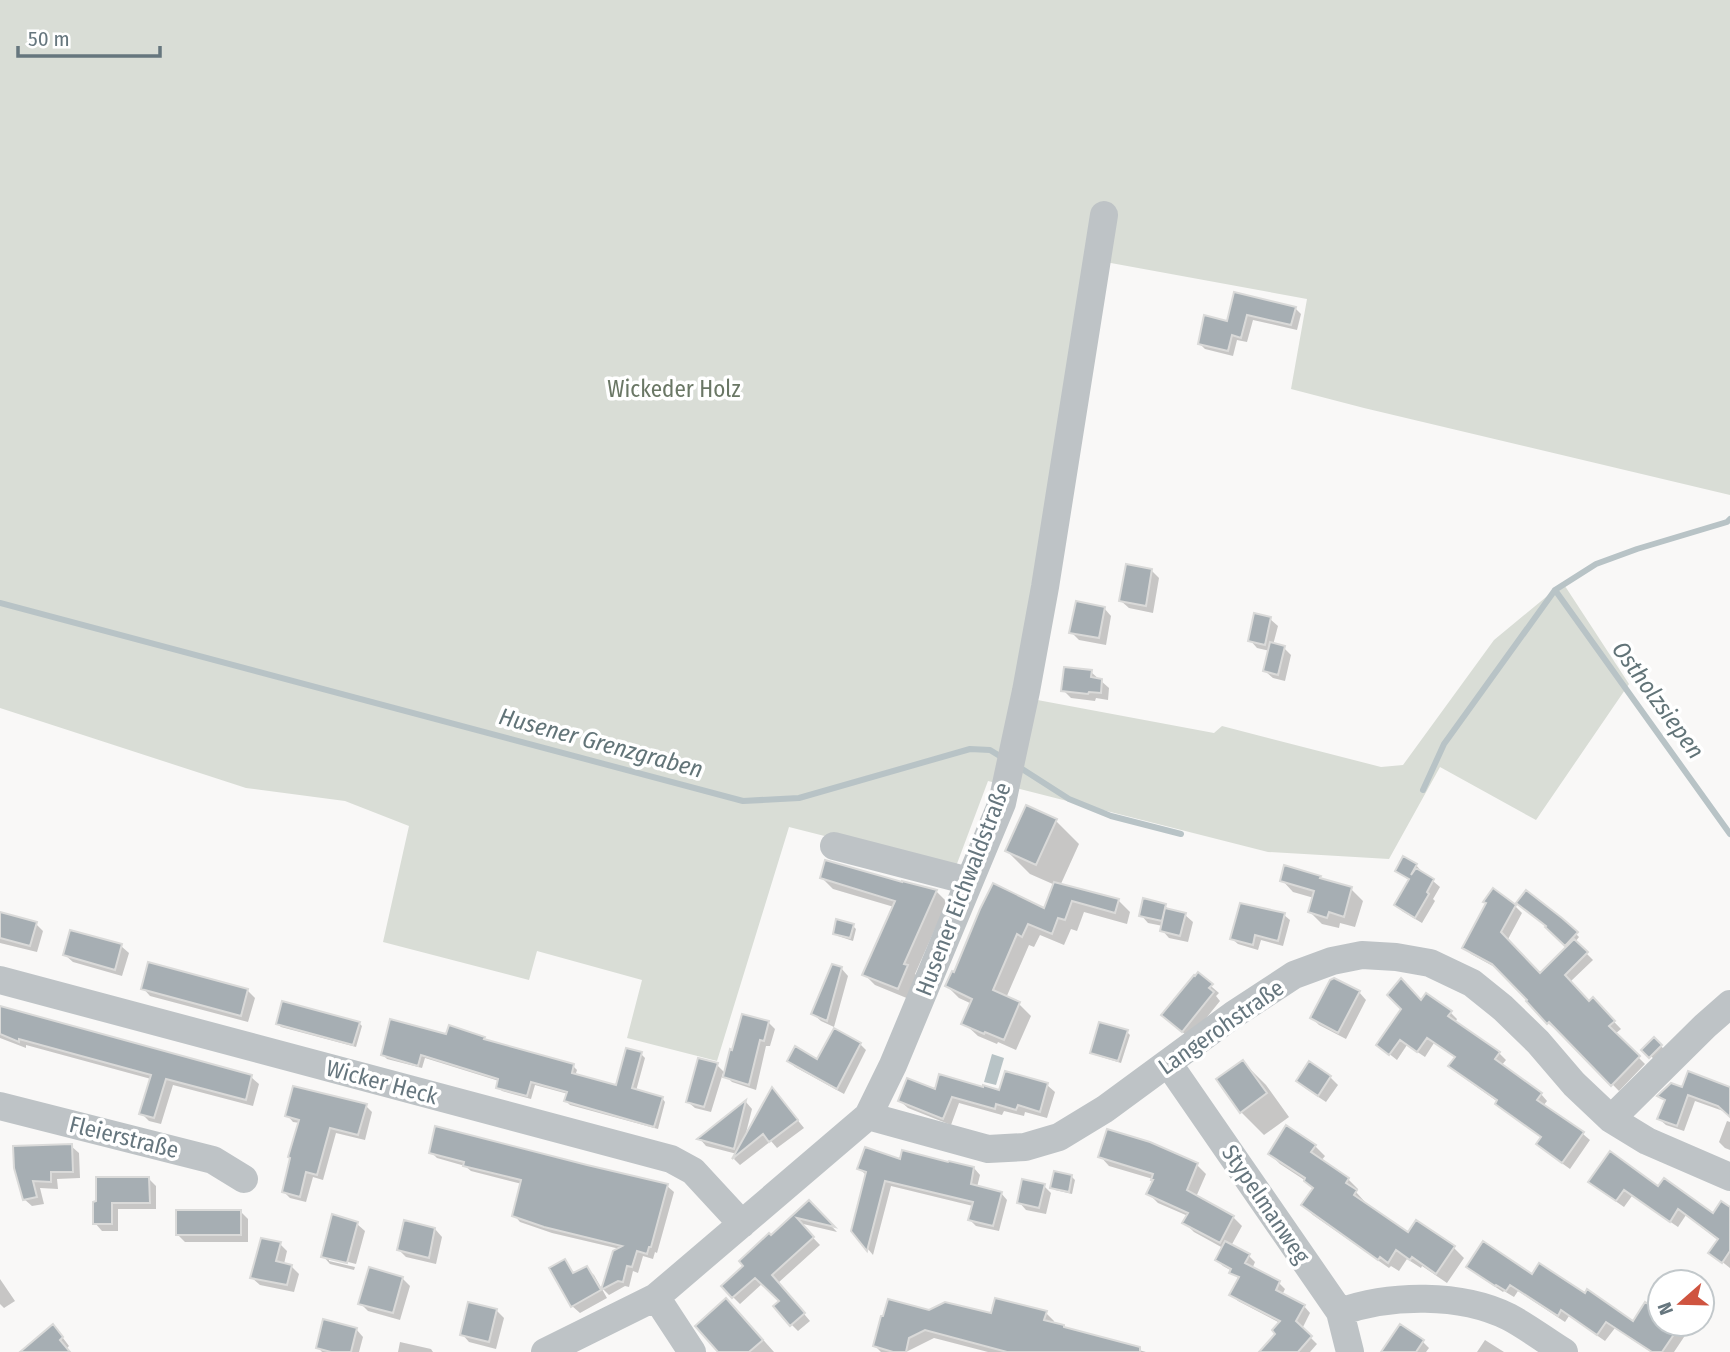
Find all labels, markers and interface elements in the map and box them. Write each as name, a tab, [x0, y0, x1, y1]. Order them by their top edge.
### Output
scale bar	[18, 14, 159, 58]
text: 50 m	[28, 26, 70, 52]
park label: Wickeder Holz	[607, 375, 741, 403]
water label: Ostholzsiepen	[1606, 636, 1710, 764]
water label: Husener Grenzgraben	[496, 702, 706, 784]
street label: Husener Eichwaldstraße	[909, 778, 1017, 1000]
street label: Langerohstraße	[1153, 974, 1289, 1080]
street label: Wicker Heck	[323, 1054, 441, 1110]
street label: Fleierstraße	[66, 1110, 182, 1164]
street label: Stypelmanweg	[1216, 1139, 1316, 1269]
north arrow	[1646, 1268, 1716, 1338]
text: N	[1653, 1299, 1678, 1318]

